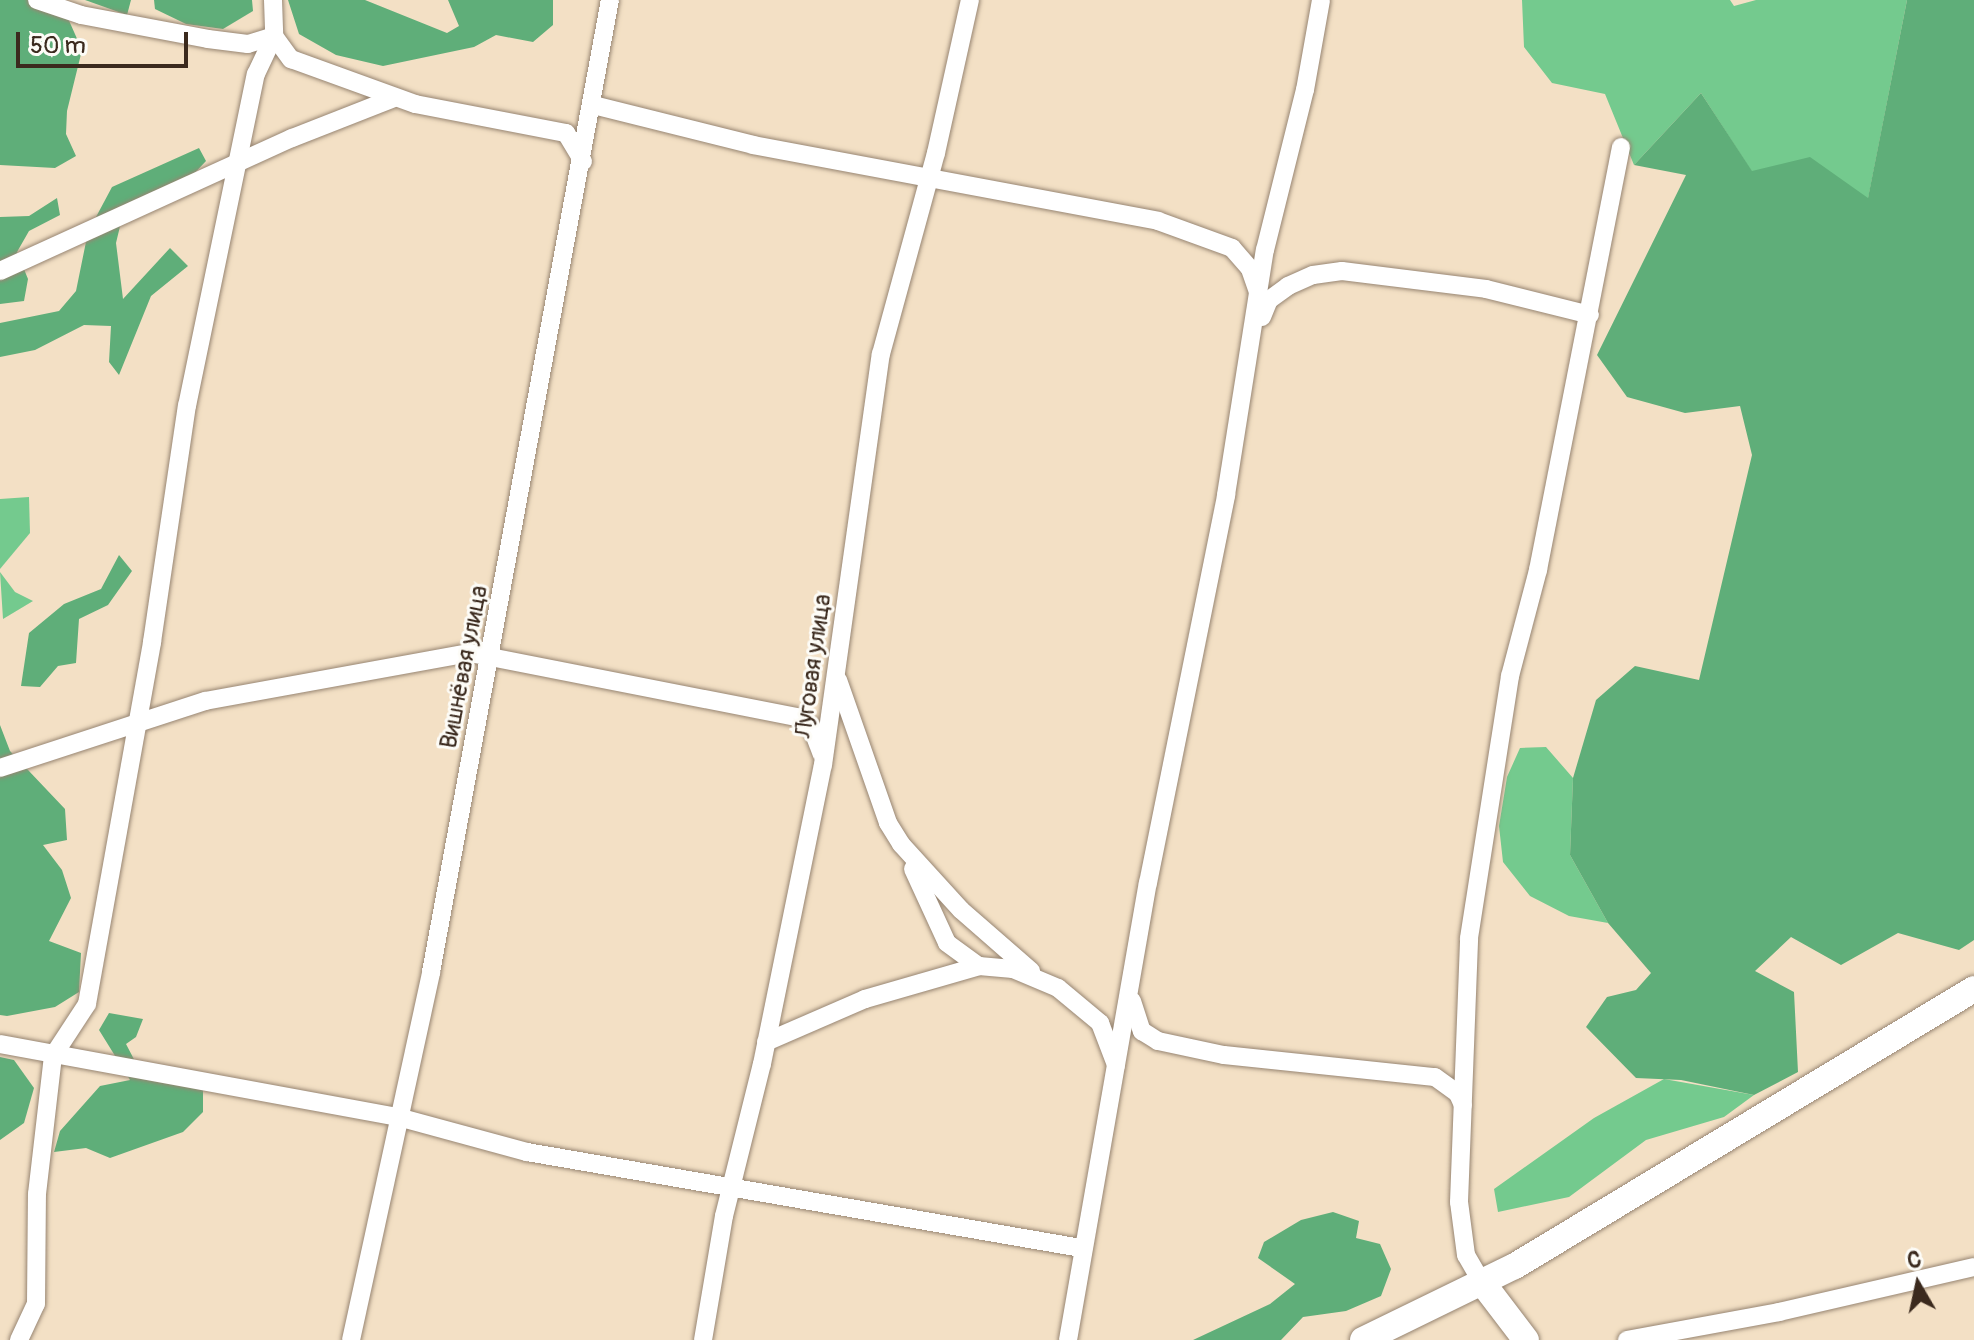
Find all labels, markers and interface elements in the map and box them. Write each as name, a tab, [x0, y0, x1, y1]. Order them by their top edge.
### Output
scale bar	[20, 16, 192, 66]
text: 50 m	[30, 31, 86, 60]
street label: Вишнёвая улица	[434, 583, 494, 751]
street label: Луговая улица	[789, 592, 837, 740]
north arrow	[1878, 1244, 1958, 1324]
text: С	[1905, 1245, 1923, 1275]

